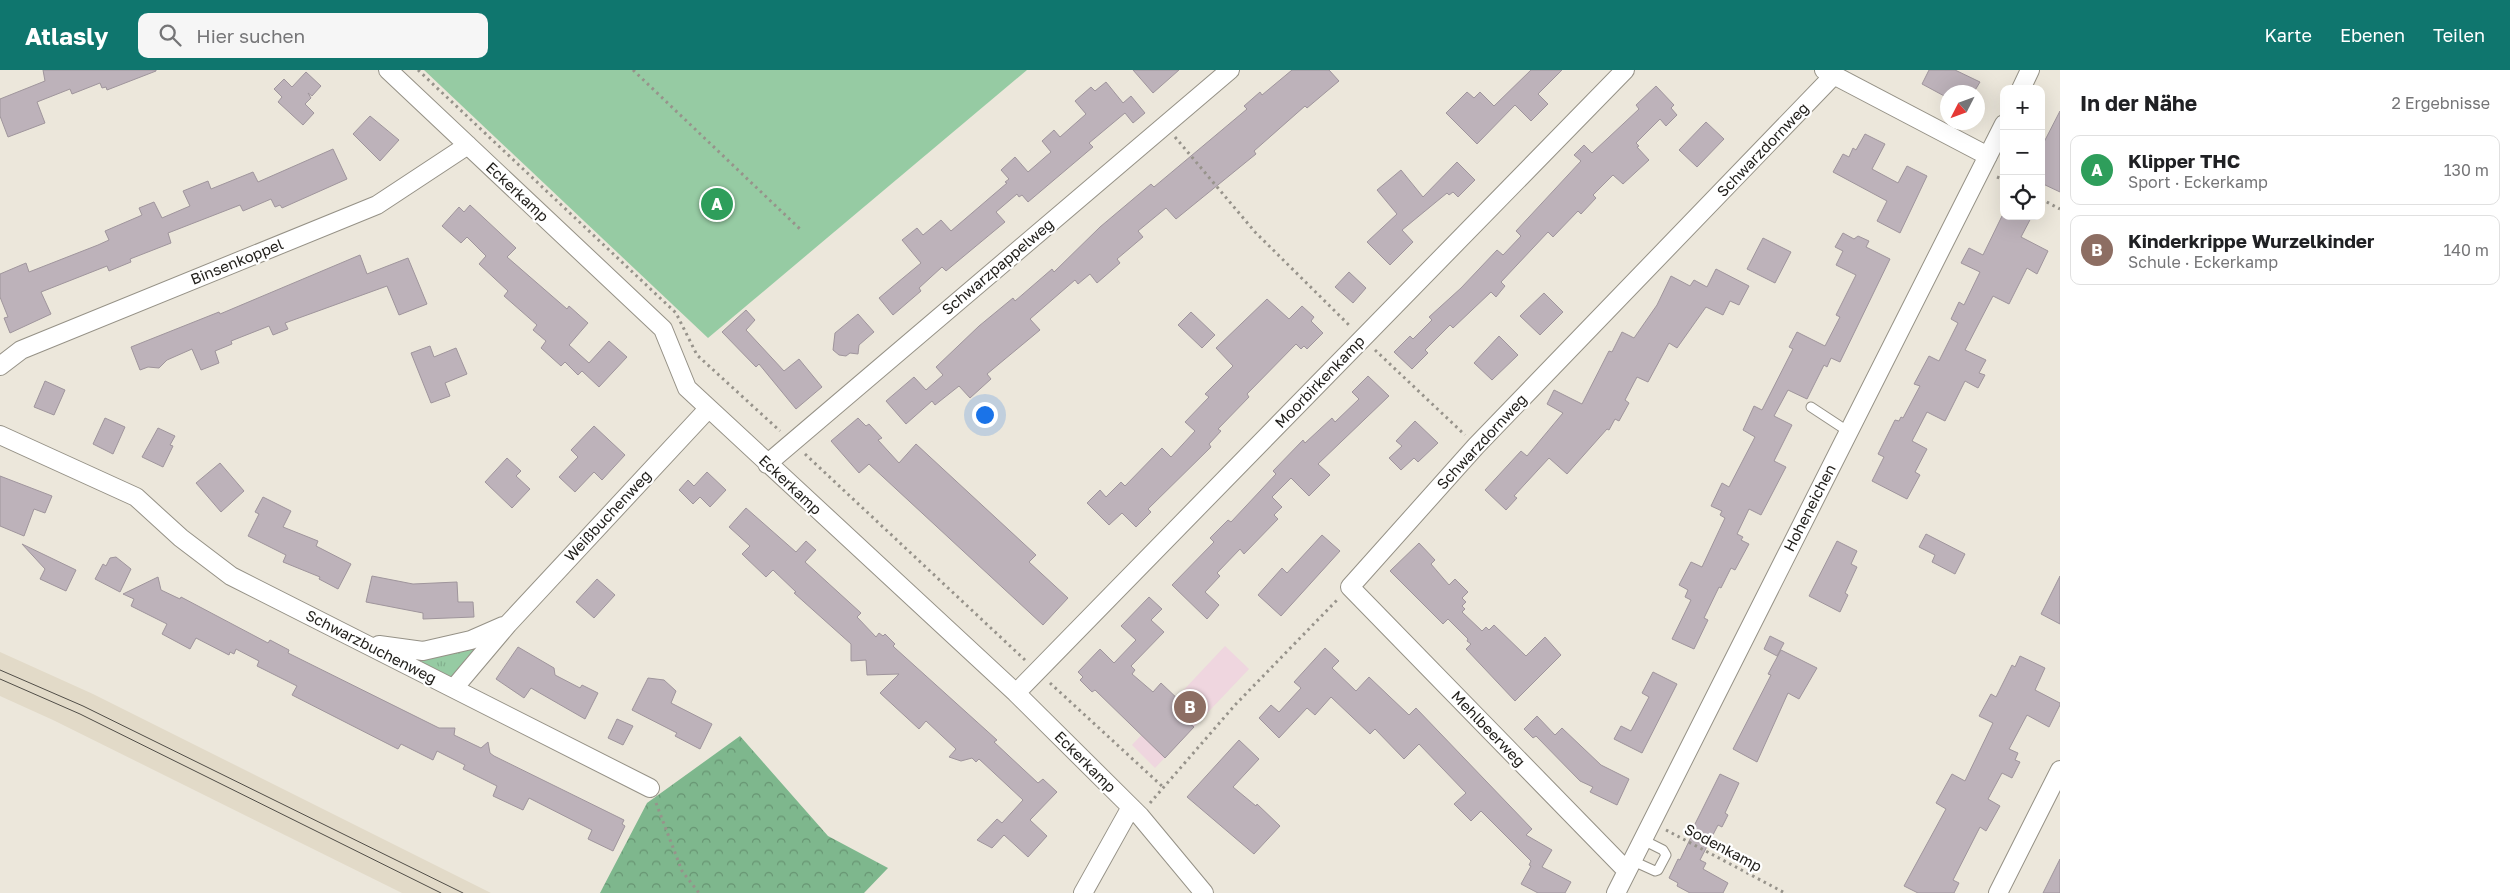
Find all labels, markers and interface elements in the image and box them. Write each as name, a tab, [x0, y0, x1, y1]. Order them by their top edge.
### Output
search box	[138, 13, 488, 58]
text: Atlasly	[25, 21, 108, 50]
icon: search	[156, 21, 184, 49]
text: Hier suchen	[196, 24, 305, 47]
text: Karte	[2265, 24, 2312, 46]
text: Ebenen	[2340, 24, 2405, 46]
text: Teilen	[2433, 24, 2485, 46]
north arrow	[1940, 85, 1985, 130]
map controls	[2000, 85, 2045, 220]
button: +	[2000, 85, 2045, 130]
text: In der Nähe	[2080, 90, 2197, 116]
text: 2 Ergebnisse	[2392, 93, 2490, 113]
street label: Schwarzdornweg	[1713, 98, 1812, 200]
button: −	[2000, 130, 2045, 175]
text: Klipper THC	[2128, 149, 2240, 172]
street label: Eckerkamp	[483, 158, 553, 225]
text: A	[2091, 160, 2103, 180]
text: 130 m	[2444, 160, 2489, 180]
text: Sport · Eckerkamp	[2128, 172, 2268, 192]
button: locate	[2000, 175, 2045, 220]
pin: A	[701, 185, 733, 223]
street label: Schwarzpappelweg	[938, 214, 1057, 318]
text: Kinderkrippe Wurzelkinder	[2128, 229, 2374, 252]
street label: Binsenkoppel	[188, 234, 286, 288]
text: B	[2091, 240, 2103, 260]
text: 140 m	[2443, 240, 2489, 260]
text: Schule · Eckerkamp	[2128, 252, 2278, 272]
street label: Moorbirkenkamp	[1271, 331, 1368, 431]
street label: Schwarzdornweg	[1432, 390, 1530, 493]
your location	[972, 402, 998, 428]
street label: Eckerkamp	[756, 451, 826, 518]
street label: Hoheneichen	[1779, 461, 1839, 554]
street label: Weißbuchenweg	[560, 466, 654, 565]
street label: Schwarzbuchenweg	[303, 605, 440, 687]
street label: Mehlbeerweg	[1448, 687, 1529, 770]
pin: B	[1174, 688, 1206, 726]
street label: Eckerkamp	[1051, 727, 1120, 796]
street label: Sodenkamp	[1682, 819, 1765, 875]

